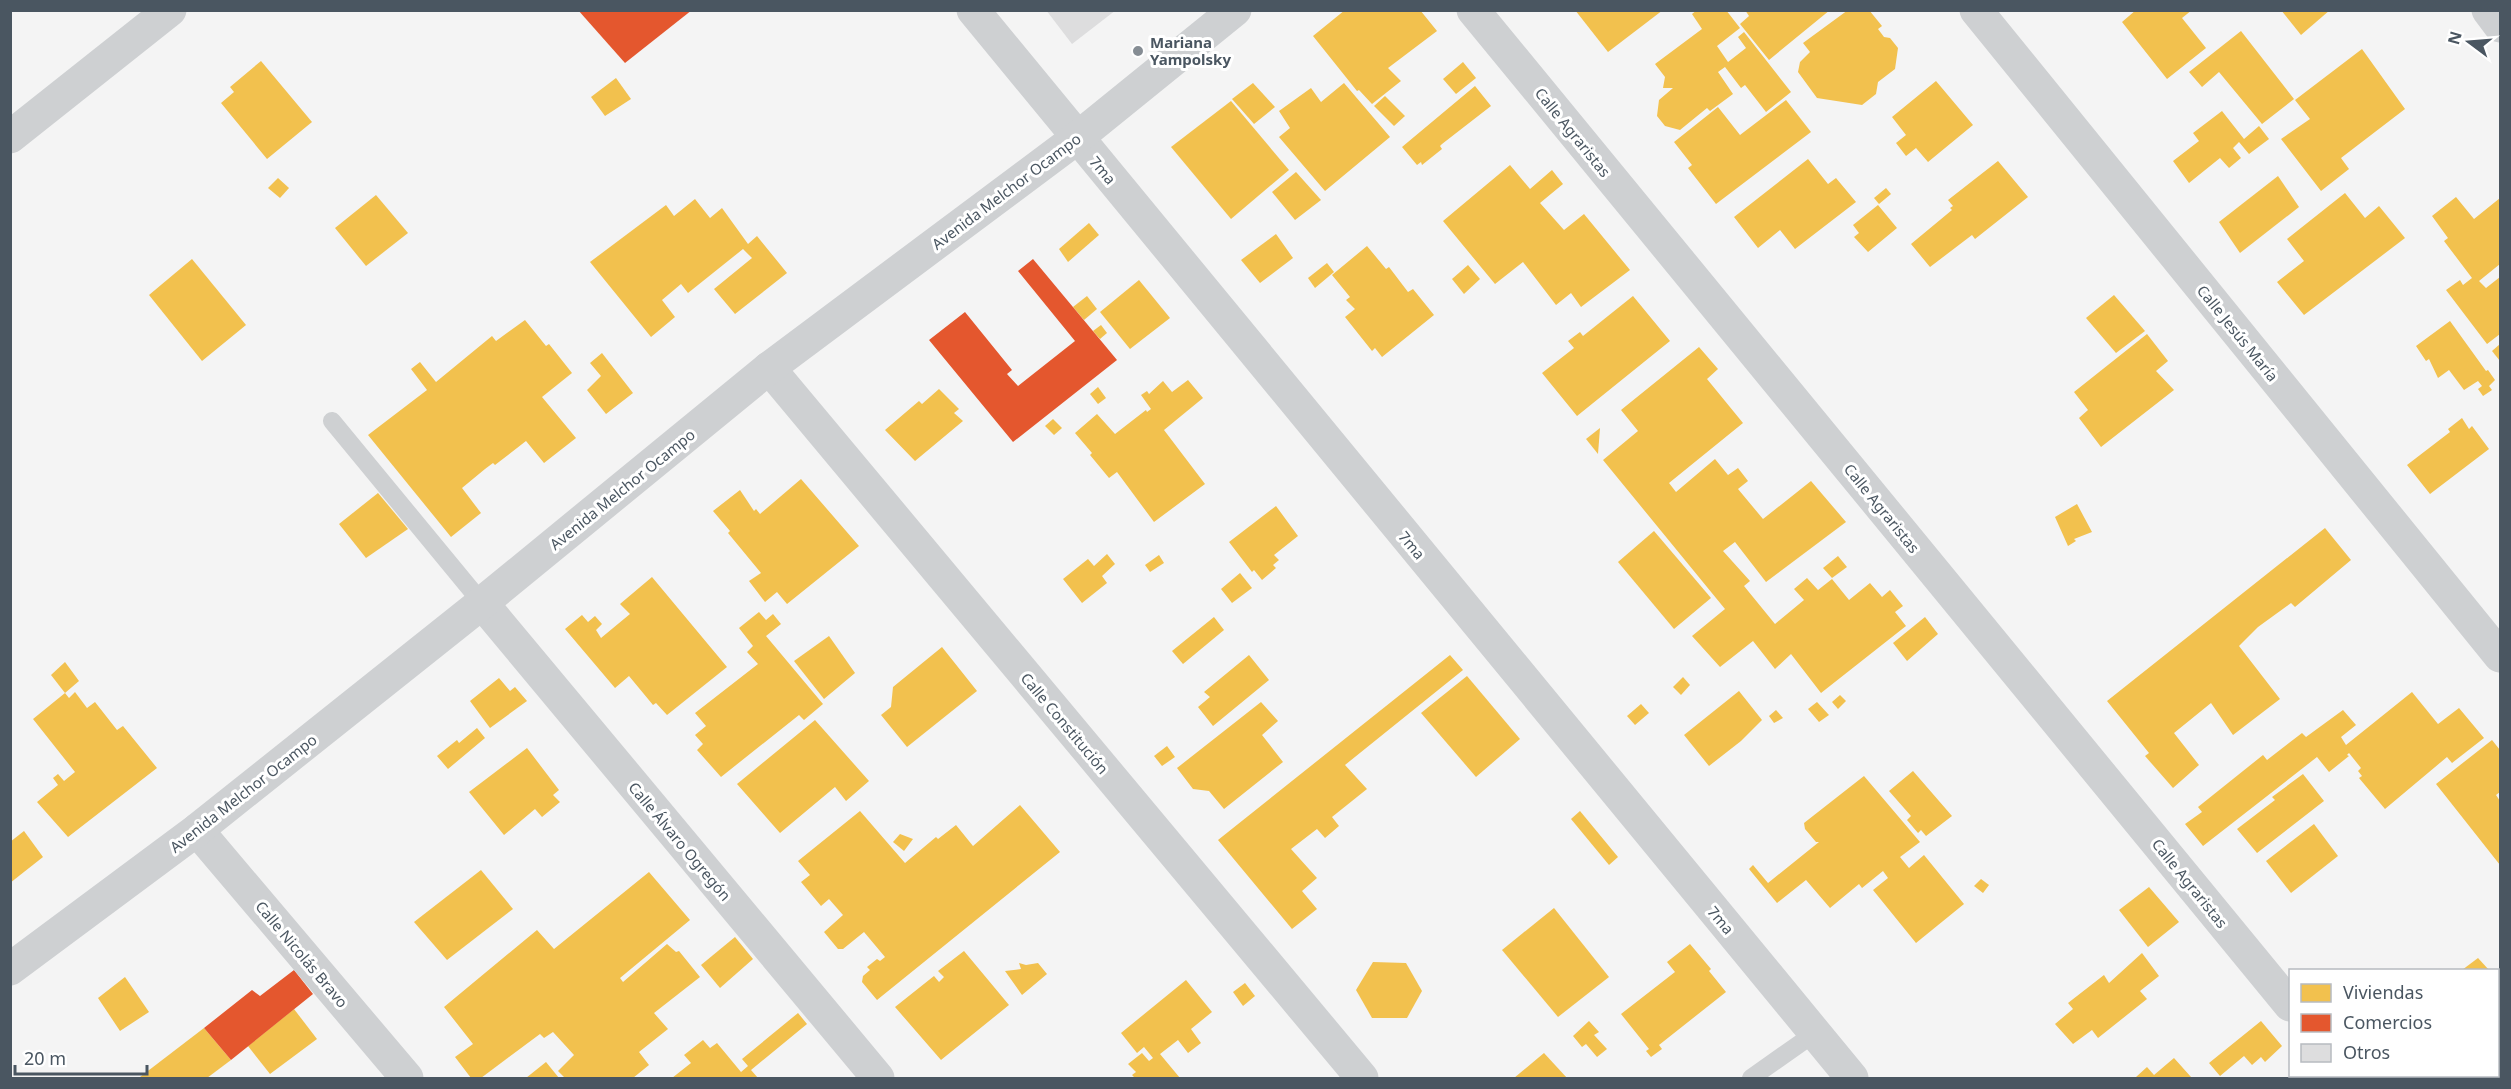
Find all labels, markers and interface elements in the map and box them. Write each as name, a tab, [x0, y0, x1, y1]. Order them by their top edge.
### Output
north arrow	[2439, 12, 2499, 72]
text: N	[2442, 29, 2467, 47]
place label: Mariana Yampolsky	[1150, 32, 1231, 69]
marker: Mariana Yampolsky	[1131, 44, 1145, 58]
street label: Calle Agraristas	[1531, 83, 1615, 181]
street label: Avenida Melchor Ocampo	[927, 128, 1085, 254]
street label: 7ma	[1085, 152, 1121, 188]
street label: Calle Jesús María	[2193, 281, 2283, 385]
street label: Avenida Melchor Ocampo	[545, 424, 699, 554]
street label: Calle Agraristas	[1840, 459, 1924, 557]
street label: 7ma	[1394, 527, 1430, 563]
street label: Calle Constitución	[1017, 668, 1113, 778]
street label: Avenida Melchor Ocampo	[165, 729, 321, 857]
street label: Calle Álvaro Ogregón	[624, 777, 736, 905]
street label: Calle Agraristas	[2148, 834, 2232, 932]
street label: Calle Nicolás Bravo	[251, 896, 353, 1012]
street label: 7ma	[1703, 902, 1739, 938]
legend	[2289, 969, 2499, 1077]
text: Viviendas	[2343, 980, 2423, 1004]
text: Comercios	[2343, 1010, 2432, 1034]
scale bar	[15, 1038, 147, 1076]
text: Otros	[2343, 1040, 2390, 1064]
text: 20 m	[24, 1046, 66, 1070]

